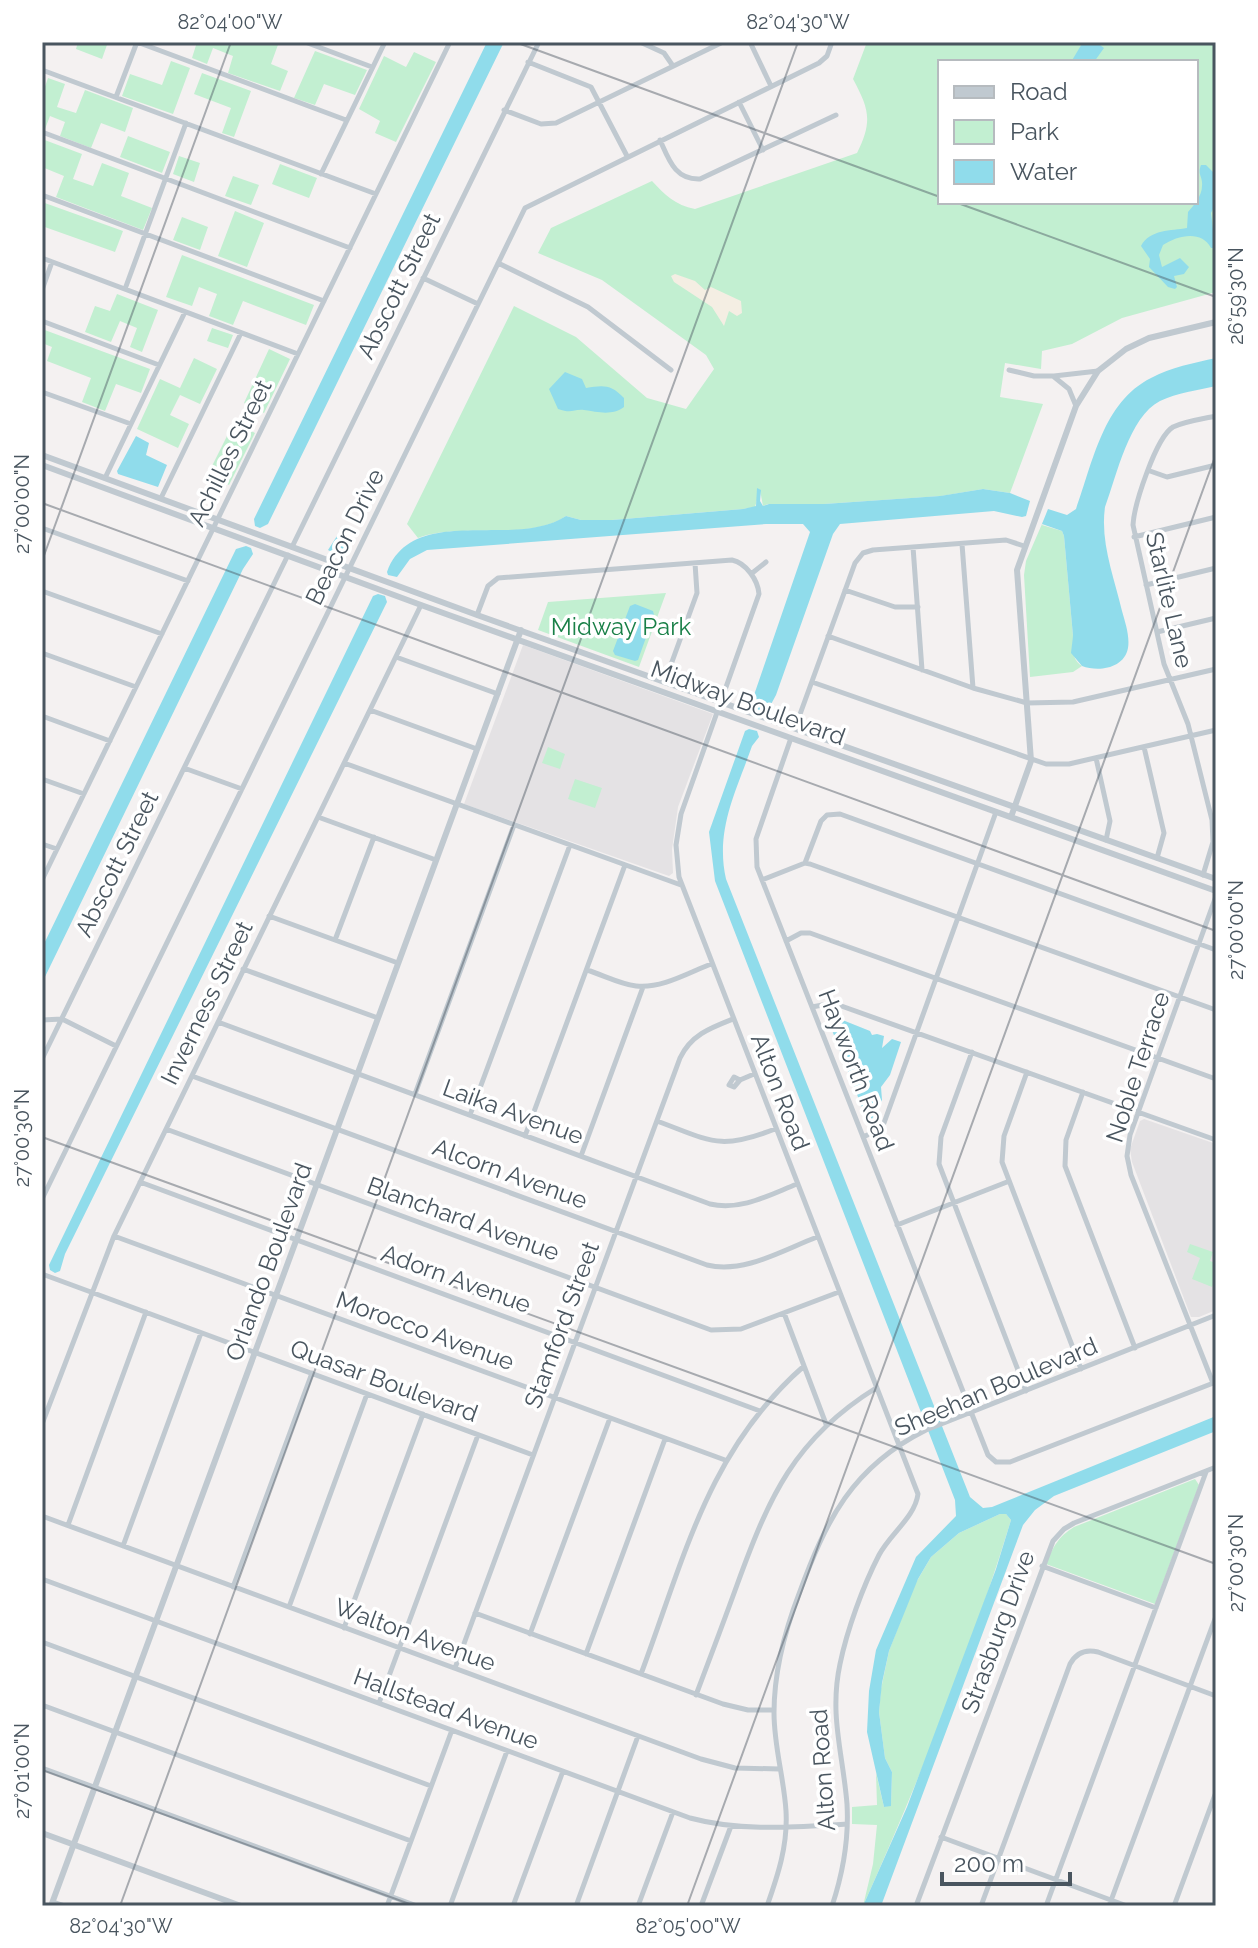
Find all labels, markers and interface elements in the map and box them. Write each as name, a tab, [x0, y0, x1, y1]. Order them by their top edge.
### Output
text: 82°04'00"W	[177, 10, 283, 34]
text: 82°04'30"W	[746, 10, 850, 34]
legend	[938, 60, 1198, 204]
text: Road	[1010, 77, 1068, 106]
text: Park	[1010, 117, 1059, 146]
text: Water	[1010, 157, 1078, 186]
street label: Abscott Street	[351, 208, 446, 363]
text: 26°59'30"N	[1224, 247, 1248, 345]
street label: Achilles Street	[182, 375, 278, 531]
text: 27°00'00"N	[10, 454, 34, 554]
street label: Beacon Drive	[299, 464, 390, 610]
street label: Starlite Lane	[1140, 529, 1199, 671]
park label: Midway Park	[551, 612, 692, 641]
street label: Midway Boulevard	[647, 654, 849, 751]
street label: Abscott Street	[69, 786, 164, 941]
text: 27°00'00"N	[1224, 880, 1248, 980]
street label: Inverness Street	[154, 916, 259, 1089]
street label: Hayworth Road	[812, 985, 901, 1155]
street label: Noble Terrace	[1100, 988, 1175, 1146]
street label: Alton Road	[745, 1029, 816, 1154]
street label: Laika Avenue	[439, 1073, 588, 1150]
text: 27°00'30"N	[10, 1089, 34, 1187]
street label: Alcorn Avenue	[429, 1132, 591, 1215]
street label: Orlando Boulevard	[219, 1159, 318, 1365]
street label: Blanchard Avenue	[363, 1170, 563, 1267]
street label: Adorn Avenue	[377, 1238, 535, 1319]
street label: Stamford Street	[518, 1238, 605, 1412]
street label: Morocco Avenue	[332, 1285, 518, 1376]
street label: Sheehan Boulevard	[890, 1331, 1101, 1442]
street label: Quasar Boulevard	[286, 1333, 482, 1428]
text: 27°00'30"N	[1224, 1514, 1248, 1612]
street label: Strasburg Drive	[955, 1547, 1040, 1717]
street label: Walton Avenue	[331, 1592, 500, 1677]
street label: Hallstead Avenue	[350, 1662, 543, 1755]
street label: Alton Road	[804, 1708, 841, 1832]
text: 27°01'00"N	[10, 1723, 34, 1819]
scale bar	[942, 1836, 1070, 1886]
text: 200 m	[954, 1849, 1024, 1878]
text: 82°04'30"W	[69, 1914, 173, 1938]
text: 82°05'00"W	[635, 1914, 741, 1938]

